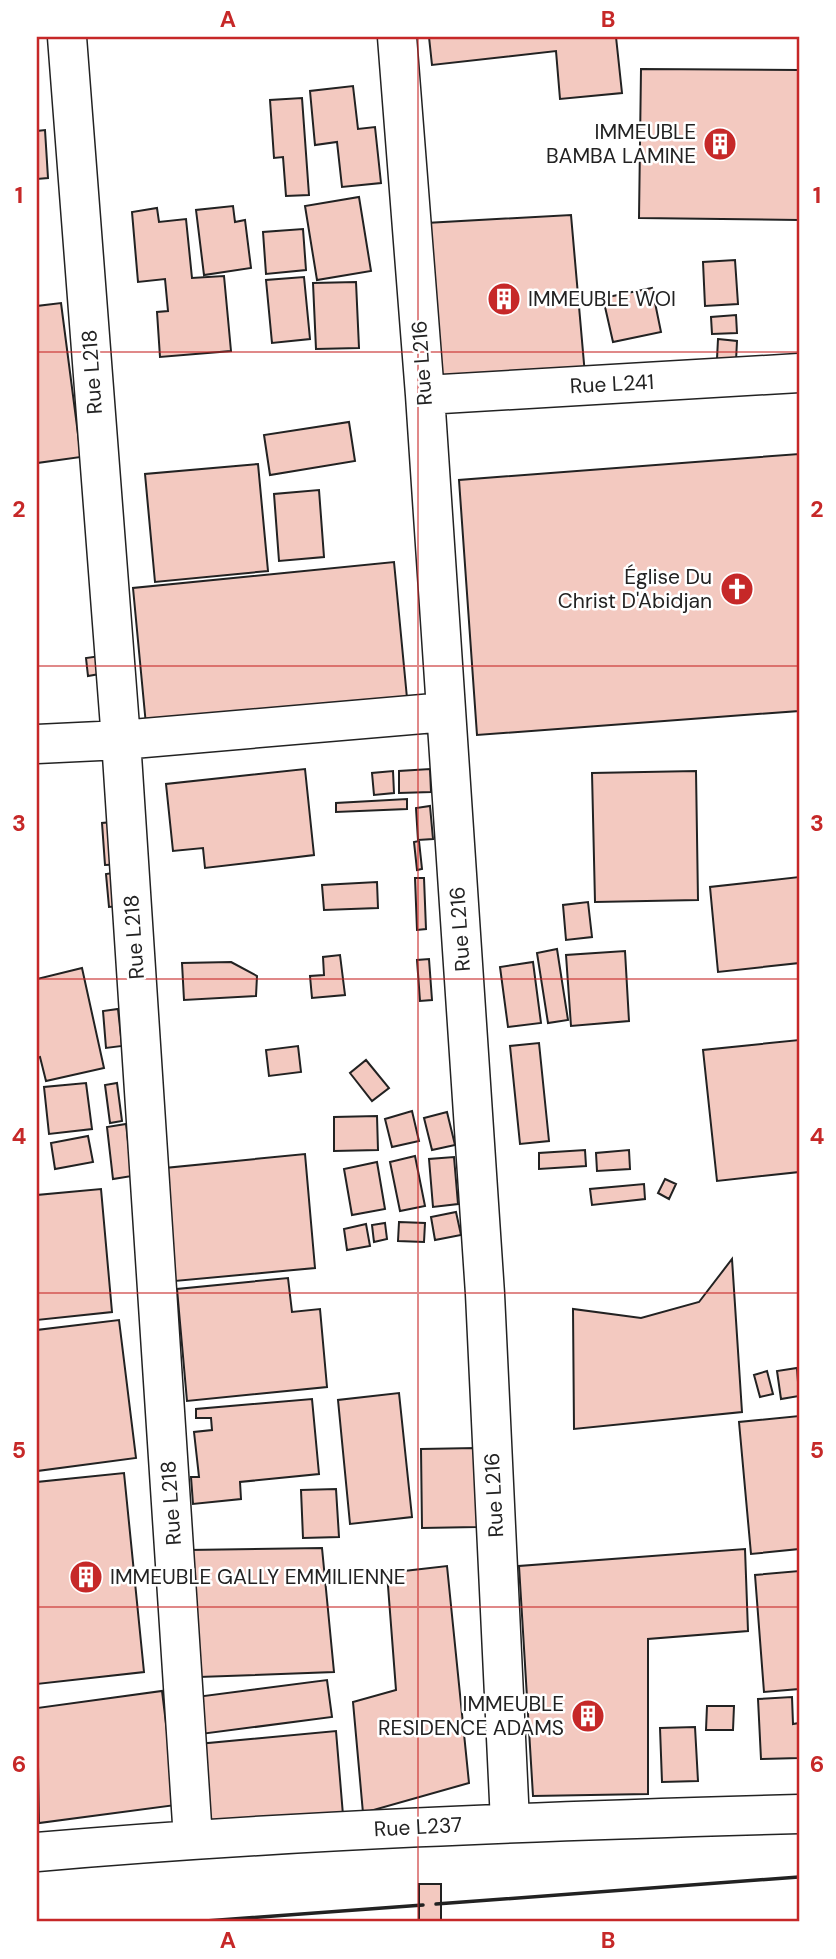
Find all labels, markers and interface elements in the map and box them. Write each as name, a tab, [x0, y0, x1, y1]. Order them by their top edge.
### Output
text: A	[220, 4, 236, 34]
text: B	[601, 4, 615, 34]
place label: IMMEUBLE BAMBA LAMINE	[546, 118, 696, 170]
building icon: IMMEUBLE BAMBA LAMINE	[701, 125, 739, 163]
text: 1	[15, 180, 23, 210]
text: 1	[813, 180, 821, 210]
building icon: IMMEUBLE WOI	[485, 280, 523, 318]
place label: IMMEUBLE WOI	[528, 285, 676, 313]
street label: Rue L216	[405, 320, 439, 406]
street label: Rue L218	[75, 329, 109, 415]
street label: Rue L241	[569, 368, 655, 400]
text: 2	[12, 494, 26, 524]
text: 2	[810, 494, 824, 524]
place label: Église Du Christ D'Abidjan	[558, 563, 712, 615]
church icon: Église Du Christ D'Abidjan	[718, 570, 756, 608]
text: 3	[12, 808, 26, 838]
text: 3	[810, 808, 824, 838]
street label: Rue L216	[443, 886, 477, 972]
street label: Rue L218	[117, 894, 151, 980]
text: 4	[12, 1121, 27, 1151]
text: 4	[810, 1121, 825, 1151]
text: 5	[12, 1435, 26, 1465]
text: 5	[810, 1435, 824, 1465]
street label: Rue L216	[478, 1452, 510, 1538]
street label: Rue L218	[154, 1460, 188, 1546]
building icon: IMMEUBLE GALLY EMMILIENNE	[67, 1558, 105, 1596]
place label: IMMEUBLE GALLY EMMILIENNE	[110, 1563, 406, 1591]
place label: IMMEUBLE RESIDENCE ADAMS	[378, 1690, 564, 1742]
building icon: IMMEUBLE RESIDENCE ADAMS	[569, 1697, 607, 1735]
text: 6	[12, 1749, 26, 1779]
text: 6	[810, 1749, 824, 1779]
street label: Rue L237	[373, 1811, 463, 1843]
text: A	[220, 1925, 236, 1955]
text: B	[601, 1925, 615, 1955]

